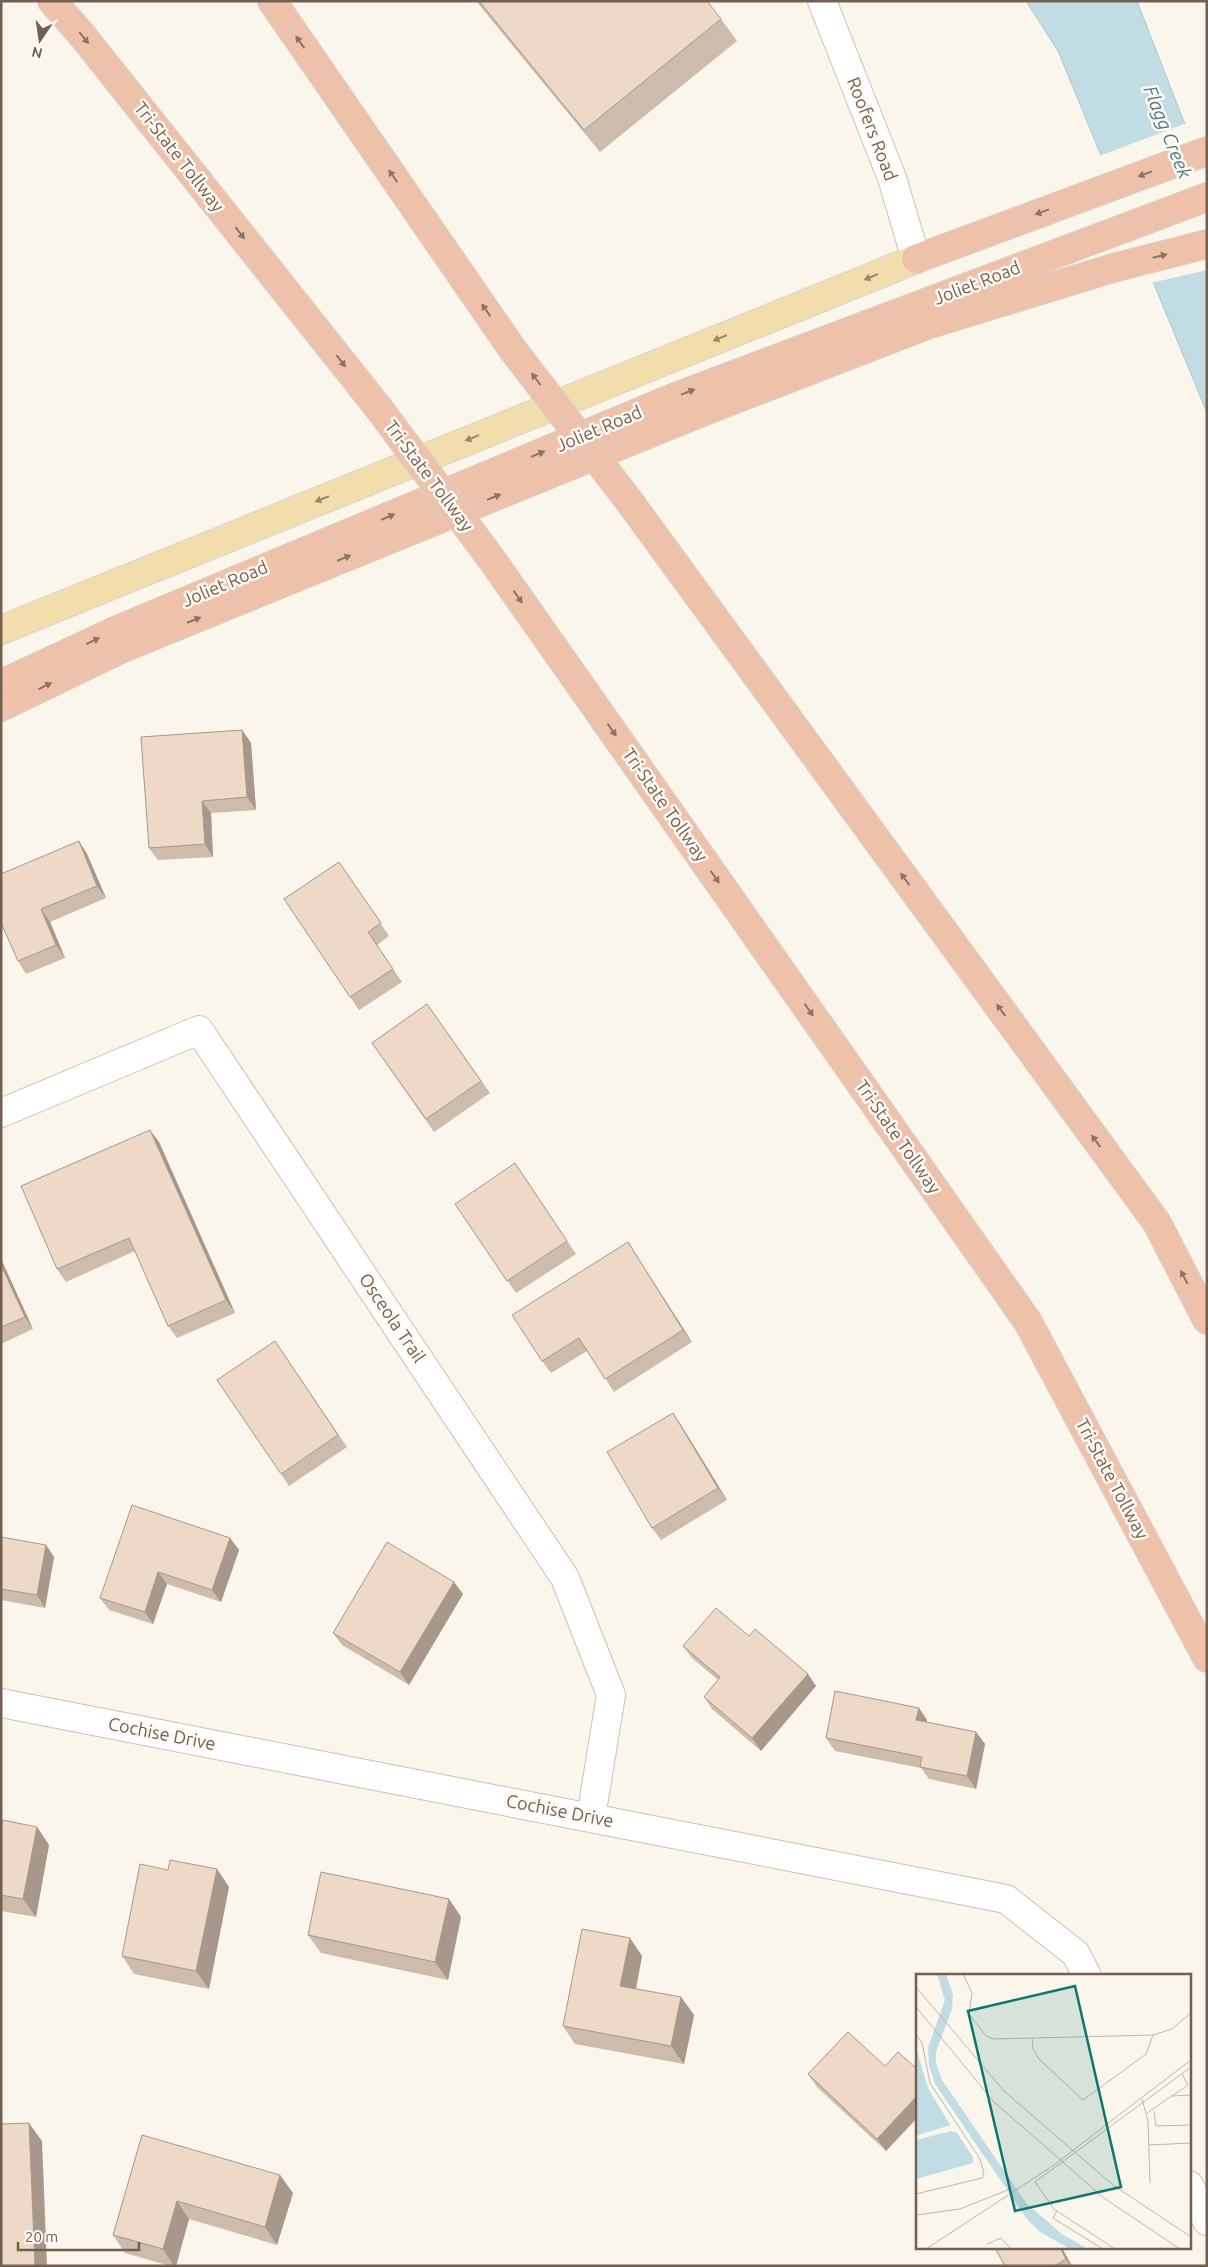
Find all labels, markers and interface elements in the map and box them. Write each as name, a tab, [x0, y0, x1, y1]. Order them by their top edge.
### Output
north arrow	[15, 15, 65, 65]
one-way arrow	[78, 31, 89, 44]
one-way arrow	[295, 36, 305, 49]
text: N	[30, 44, 44, 62]
street label: Roofers Road	[844, 74, 902, 183]
water label: Flagg Creek	[1139, 82, 1197, 182]
street label: Tri-State Tollway	[131, 98, 229, 215]
one-way arrow	[388, 169, 398, 183]
one-way arrow	[1137, 171, 1152, 178]
one-way arrow	[1034, 209, 1049, 216]
one-way arrow	[234, 227, 245, 240]
one-way arrow	[1152, 252, 1167, 260]
street label: Joliet Road	[931, 256, 1023, 308]
one-way arrow	[863, 273, 878, 281]
one-way arrow	[481, 303, 491, 316]
one-way arrow	[713, 334, 727, 342]
one-way arrow	[335, 354, 346, 367]
one-way arrow	[531, 372, 541, 386]
one-way arrow	[681, 388, 696, 396]
street label: Joliet Road	[553, 401, 644, 455]
street label: Tri-State Tollway	[382, 416, 478, 535]
one-way arrow	[464, 434, 479, 442]
one-way arrow	[531, 450, 545, 458]
one-way arrow	[487, 492, 502, 500]
one-way arrow	[314, 495, 329, 503]
one-way arrow	[381, 512, 395, 520]
one-way arrow	[337, 554, 352, 562]
street label: Joliet Road	[179, 556, 270, 610]
one-way arrow	[513, 590, 523, 604]
one-way arrow	[187, 615, 201, 623]
one-way arrow	[86, 637, 100, 645]
one-way arrow	[38, 681, 52, 689]
one-way arrow	[607, 723, 617, 737]
street label: Tri-State Tollway	[619, 744, 712, 865]
one-way arrow	[710, 870, 720, 884]
one-way arrow	[900, 872, 910, 885]
one-way arrow	[804, 1003, 814, 1017]
one-way arrow	[995, 1004, 1006, 1017]
street label: Tri-State Tollway	[852, 1076, 945, 1197]
one-way arrow	[1091, 1135, 1102, 1148]
street label: Osceola Trail	[356, 1269, 430, 1366]
one-way arrow	[1180, 1270, 1188, 1284]
street label: Tri-State Tollway	[1073, 1415, 1153, 1542]
street label: Cochise Drive	[107, 1713, 218, 1753]
street label: Cochise Drive	[505, 1790, 616, 1830]
inset map	[916, 1974, 1190, 2250]
scale bar	[18, 2220, 139, 2252]
text: 20 m	[25, 2228, 58, 2245]

